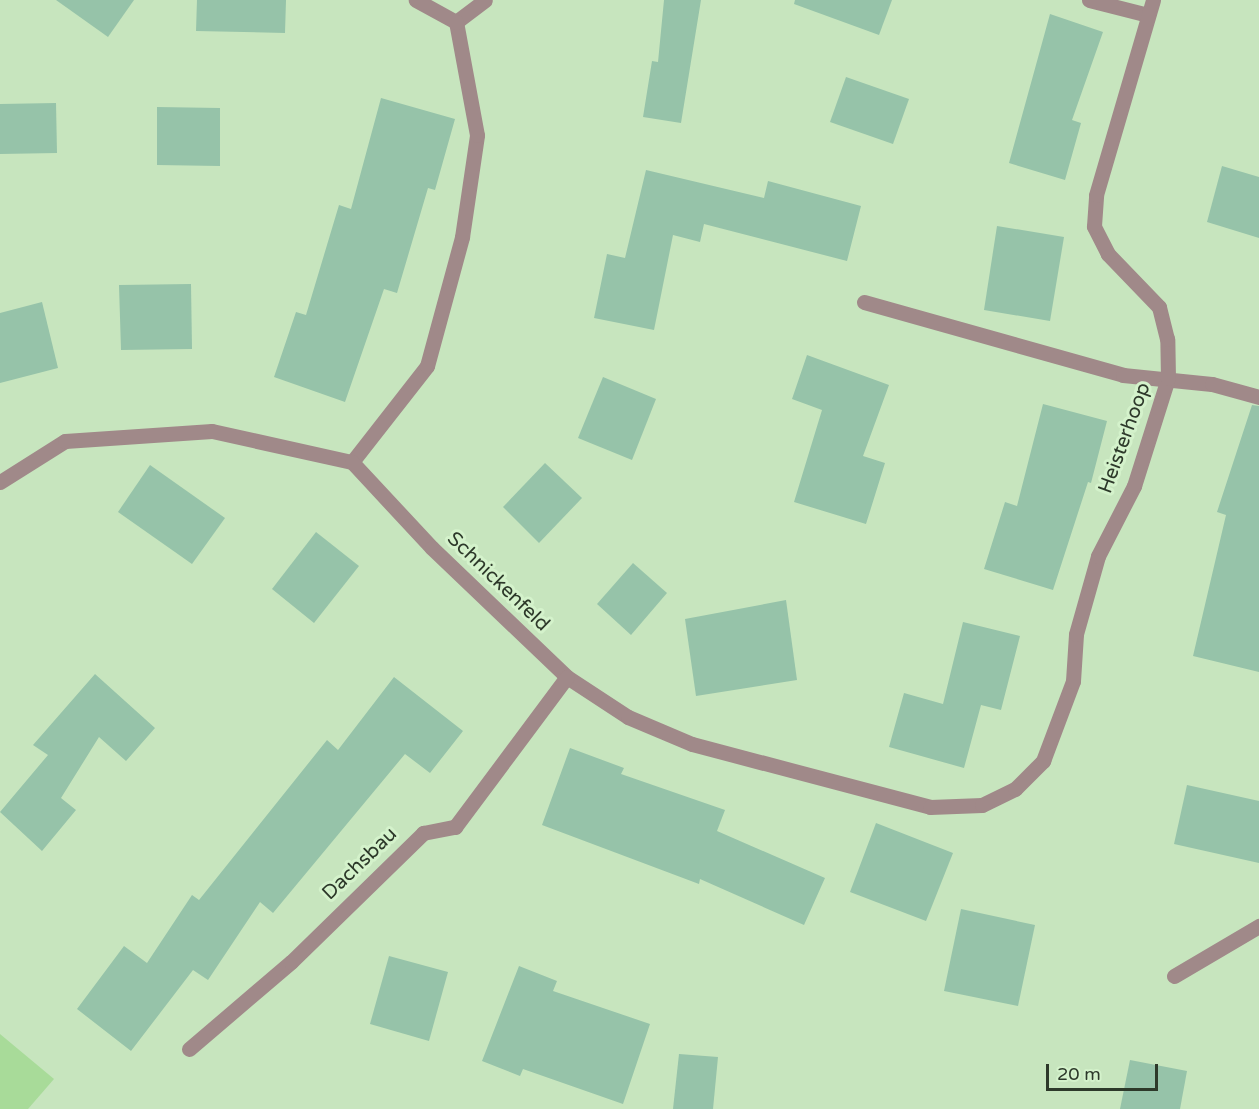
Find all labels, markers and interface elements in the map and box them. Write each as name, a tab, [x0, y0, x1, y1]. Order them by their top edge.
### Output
street label: Heisterhoop	[1094, 379, 1156, 497]
street label: Schnickenfeld	[442, 527, 554, 637]
street label: Dachsbau	[318, 823, 402, 905]
scale bar	[1049, 1052, 1162, 1090]
text: 20 m	[1057, 1063, 1101, 1085]

